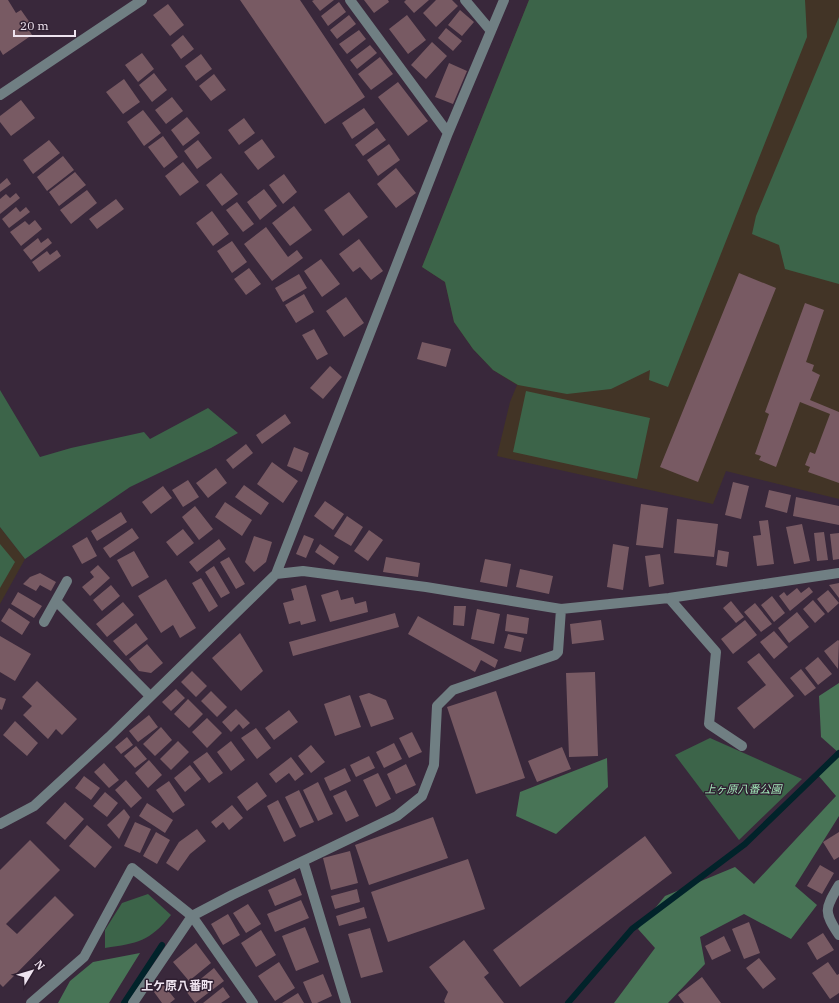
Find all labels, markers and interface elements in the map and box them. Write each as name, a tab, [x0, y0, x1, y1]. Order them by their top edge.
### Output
scale bar	[14, 12, 75, 38]
text: 20 m	[20, 18, 49, 33]
park label: 上ヶ原八番公園	[705, 782, 783, 796]
north arrow	[12, 951, 52, 991]
text: N	[32, 957, 48, 973]
district label: 上ケ原八番町	[141, 978, 213, 993]

